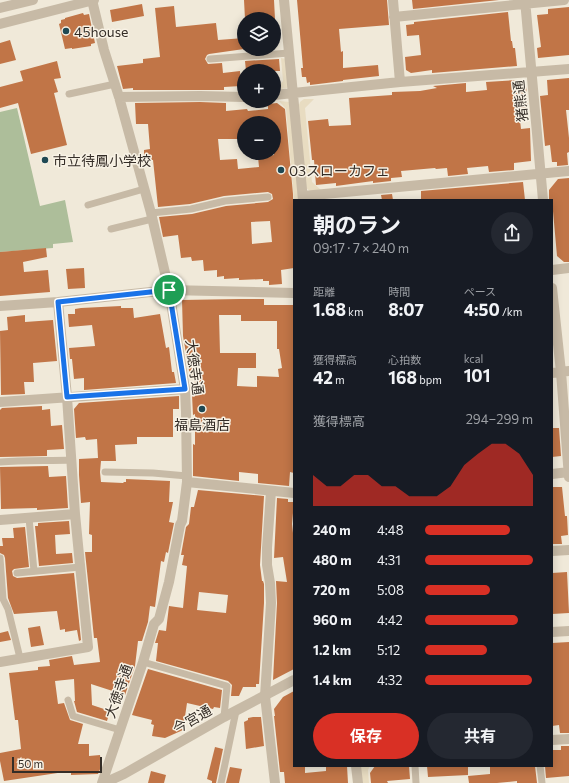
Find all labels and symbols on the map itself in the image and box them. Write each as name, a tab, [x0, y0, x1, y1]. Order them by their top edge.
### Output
place label: 45house	[74, 23, 128, 40]
marker: 45house	[61, 26, 71, 36]
street label: 猪熊通	[509, 79, 531, 123]
place label: 市立待鳳小学校	[53, 152, 151, 169]
marker: 市立待鳳小学校	[40, 155, 50, 165]
place label: 03スローカフェ	[289, 162, 390, 179]
marker: 03スローカフェ	[276, 165, 286, 175]
pin	[152, 273, 186, 307]
street label: 大徳寺通	[183, 338, 207, 396]
marker: 福島酒店	[197, 404, 207, 414]
place label: 福島酒店	[174, 416, 230, 433]
street label: 大徳寺通	[101, 662, 135, 720]
street label: 今宮通	[170, 701, 214, 737]
scale bar	[12, 755, 102, 774]

